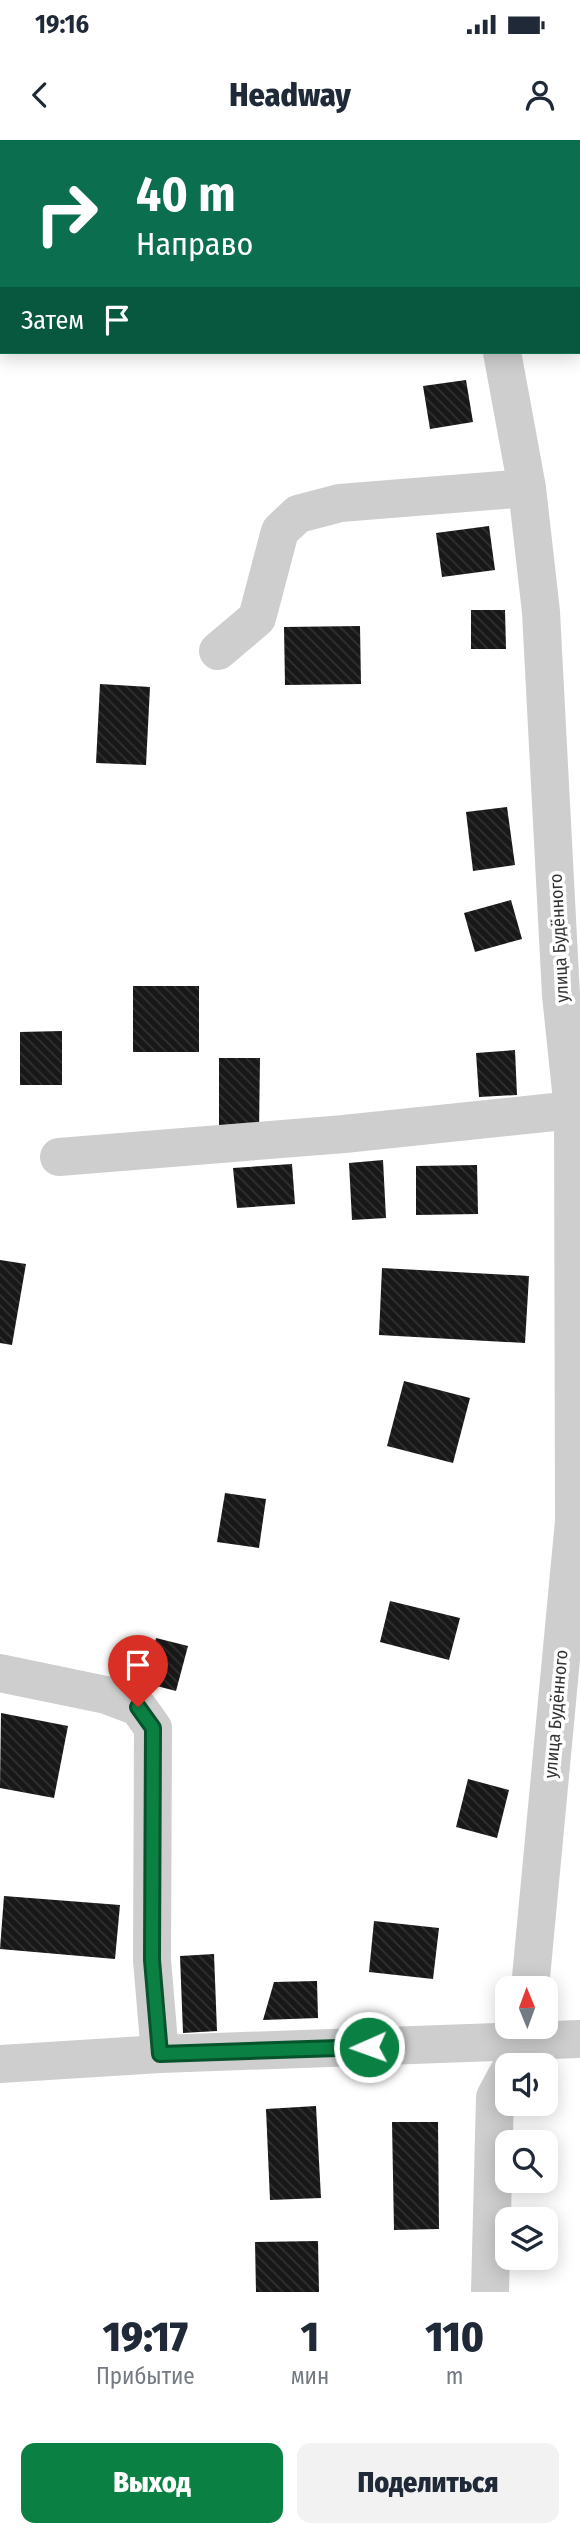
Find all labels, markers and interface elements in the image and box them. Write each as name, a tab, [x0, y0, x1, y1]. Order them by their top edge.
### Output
text: 19:16	[35, 9, 89, 40]
icon: back	[21, 76, 59, 114]
text: Headway	[229, 76, 351, 114]
icon: person	[521, 76, 559, 114]
text: 40 m	[136, 165, 236, 224]
icon: right	[21, 168, 112, 259]
text: Направо	[136, 225, 253, 263]
icon: arrive	[98, 301, 136, 339]
text: Затем	[21, 305, 84, 336]
street label: улица Будённого	[545, 873, 573, 1003]
pin	[108, 1635, 168, 1707]
icon: arrive	[119, 1646, 157, 1684]
street label: улица Будённого	[539, 1649, 573, 1779]
north arrow	[495, 1976, 558, 2039]
map controls	[495, 1976, 558, 2270]
position arrow	[332, 2010, 406, 2084]
button: sound	[495, 2053, 558, 2116]
button: search	[495, 2130, 558, 2193]
button: layers	[495, 2207, 558, 2270]
text: 19:17	[103, 2312, 188, 2362]
text: 1	[301, 2312, 319, 2362]
text: 110	[425, 2312, 484, 2362]
text: Прибытие	[96, 2362, 195, 2390]
text: мин	[291, 2362, 329, 2390]
text: m	[446, 2362, 463, 2390]
button: Выход	[21, 2443, 283, 2523]
button: Поделиться	[297, 2443, 559, 2523]

